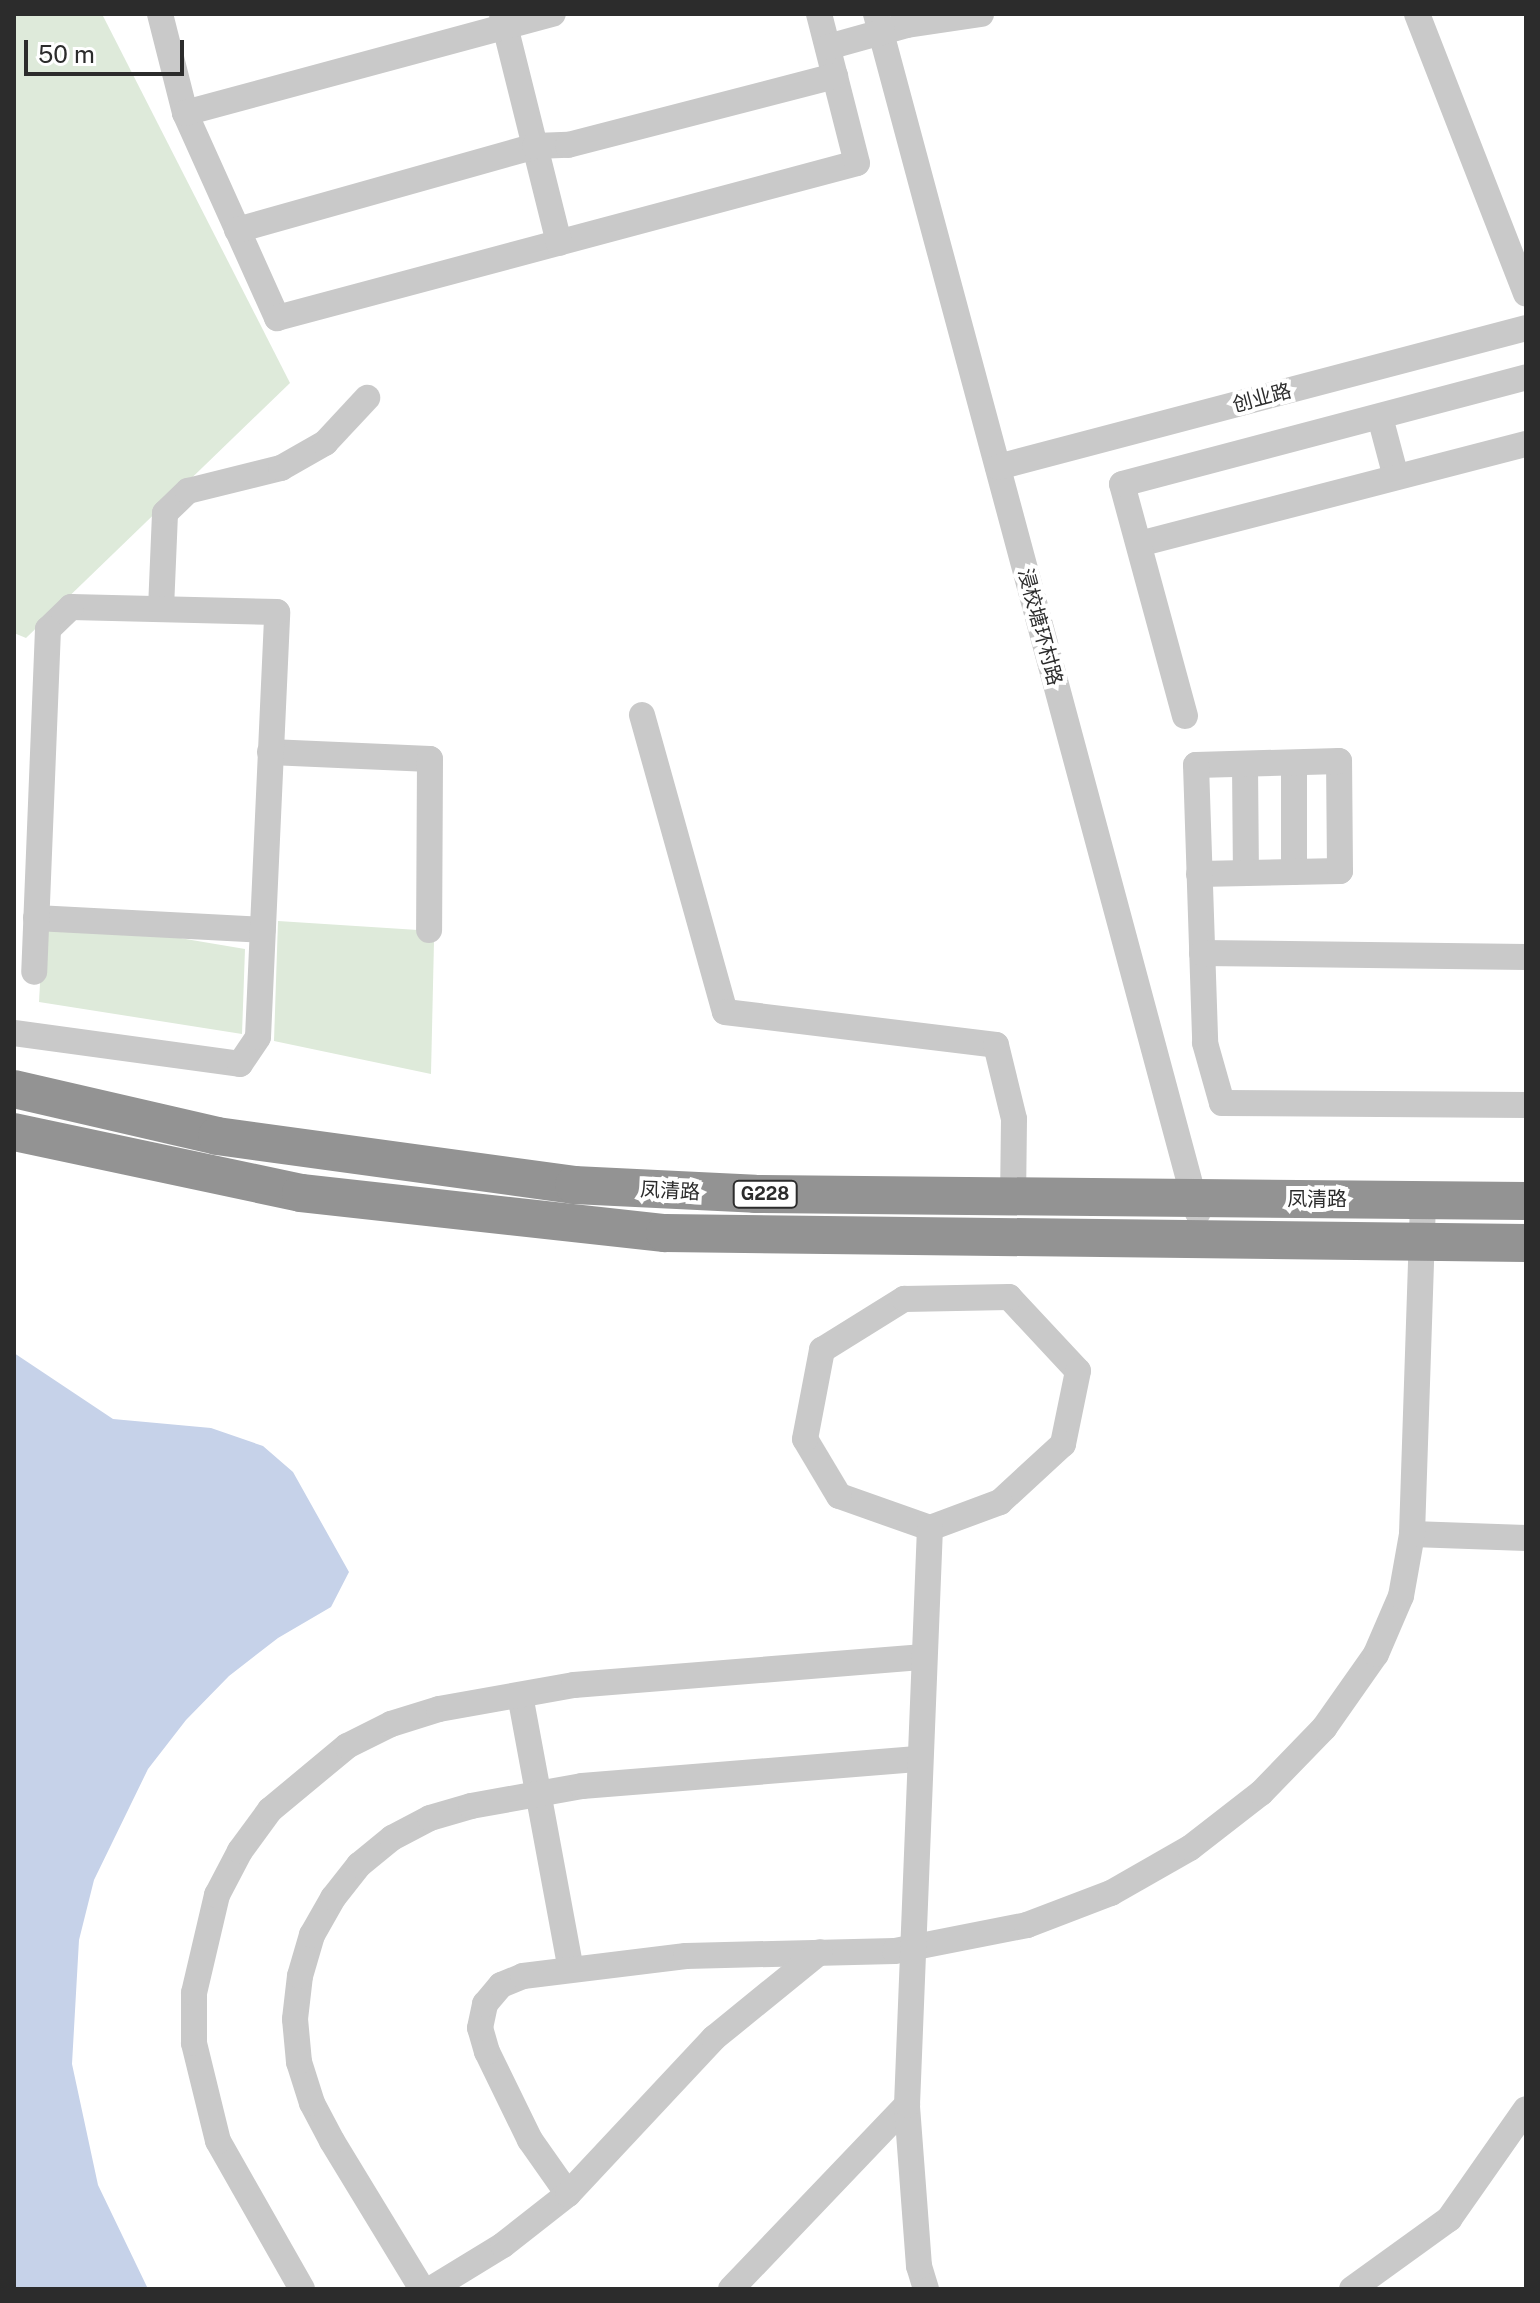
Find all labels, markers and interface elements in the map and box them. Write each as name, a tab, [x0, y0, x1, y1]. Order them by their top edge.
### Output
scale bar	[28, 24, 188, 74]
text: 50 m	[38, 40, 95, 68]
street label: 创业路	[1230, 379, 1294, 417]
street label: 浸校塘环村路	[1013, 566, 1067, 688]
street label: 凤清路	[639, 1177, 701, 1205]
road number: G228	[731, 1180, 799, 1208]
street label: 凤清路	[1287, 1187, 1347, 1211]

